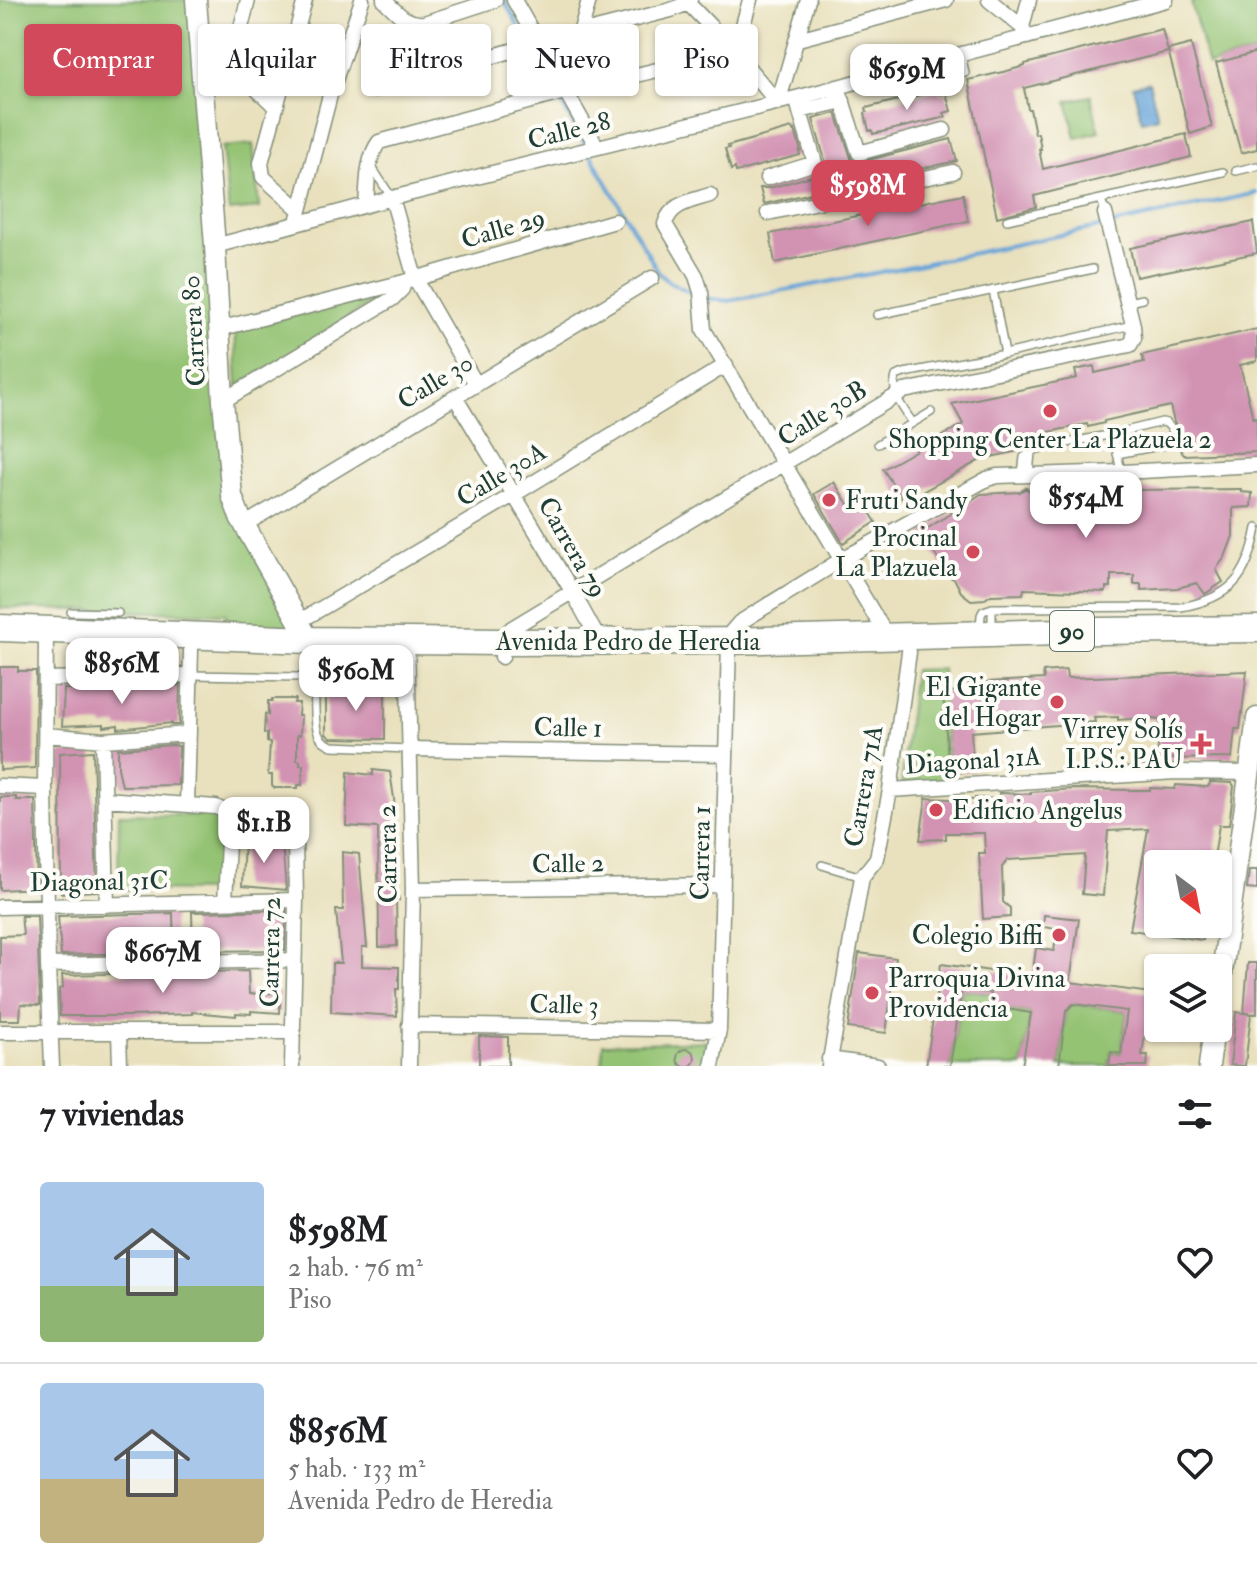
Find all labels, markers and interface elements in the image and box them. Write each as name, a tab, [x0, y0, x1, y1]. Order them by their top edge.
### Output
chip: Comprar	[24, 24, 182, 96]
chip: Alquilar	[198, 24, 345, 96]
chip: Filtros	[361, 24, 491, 96]
chip: Nuevo	[507, 24, 639, 96]
chip: Piso	[655, 24, 758, 96]
pin: $659M	[851, 44, 963, 112]
text: $659M	[868, 54, 946, 86]
street label: Calle 28	[524, 105, 614, 157]
pin: $598M	[812, 160, 924, 228]
text: $598M	[830, 170, 906, 202]
street label: Calle 29	[458, 202, 549, 256]
street label: Carrera 80	[175, 275, 213, 387]
street label: Calle 30	[392, 347, 479, 417]
street label: Calle 30B	[772, 374, 873, 454]
marker: Shopping Center La Plazuela 2	[1041, 402, 1059, 420]
place label: Shopping Center La Plazuela 2	[888, 424, 1212, 457]
street label: Calle 30A	[451, 435, 553, 514]
pin: $554M	[1030, 472, 1142, 540]
text: $554M	[1048, 482, 1124, 514]
place label: Fruti Sandy	[845, 485, 968, 517]
street label: Carrera 79	[531, 491, 614, 604]
marker: Fruti Sandy	[820, 491, 838, 509]
place label: Procinal La Plazuela	[835, 522, 957, 584]
marker: Procinal La Plazuela	[964, 543, 982, 561]
road number: 90	[1050, 611, 1094, 651]
street label: Avenida Pedro de Heredia	[495, 626, 761, 658]
pin: $856M	[66, 638, 178, 706]
pin: $560M	[300, 645, 412, 713]
text: $856M	[84, 648, 160, 680]
text: $560M	[317, 655, 395, 687]
place label: El Gigante del Hogar	[925, 672, 1041, 734]
marker: El Gigante del Hogar	[1048, 693, 1066, 711]
street label: Calle 1	[533, 711, 602, 745]
place label: Virrey Solís I.P.S.: PAU	[1061, 714, 1183, 776]
street label: Carrera 71A	[838, 722, 891, 850]
marker: Virrey Solís I.P.S.: PAU	[1190, 733, 1212, 755]
street label: Diagonal 31A	[904, 740, 1043, 782]
place label: Edificio Angelus	[952, 795, 1123, 827]
pin: $1.1B	[208, 797, 320, 865]
marker: Edificio Angelus	[927, 801, 945, 819]
street label: Carrera 2	[371, 804, 405, 904]
street label: Carrera 1	[684, 805, 718, 901]
text: $1.1B	[236, 807, 292, 839]
street label: Calle 2	[532, 847, 604, 881]
north arrow	[1144, 850, 1232, 938]
map controls	[1144, 850, 1232, 1042]
street label: Diagonal 31C	[29, 865, 169, 899]
street label: Carrera 72	[254, 896, 288, 1008]
place label: Colegio Biffi	[912, 920, 1043, 952]
marker: Colegio Biffi	[1050, 926, 1068, 944]
pin: $667M	[107, 927, 219, 995]
text: $667M	[124, 937, 202, 969]
button: layers	[1144, 954, 1232, 1042]
place label: Parroquia Divina Providencia	[888, 963, 1066, 1025]
marker: Parroquia Divina Providencia	[863, 984, 881, 1002]
street label: Calle 3	[529, 988, 599, 1022]
icon: filters	[1173, 1092, 1217, 1136]
text: 7 viviendas	[40, 1093, 184, 1136]
text: $598M	[288, 1209, 388, 1252]
icon: home	[104, 1214, 200, 1310]
icon: heart	[1173, 1240, 1217, 1284]
text: 2 hab. · 76 m²	[288, 1252, 423, 1284]
text: Piso	[288, 1284, 331, 1316]
text: $856M	[288, 1410, 388, 1453]
icon: home	[104, 1415, 200, 1511]
icon: heart	[1173, 1441, 1217, 1485]
text: 5 hab. · 133 m²	[288, 1453, 425, 1485]
text: Avenida Pedro de Heredia	[288, 1485, 553, 1517]

